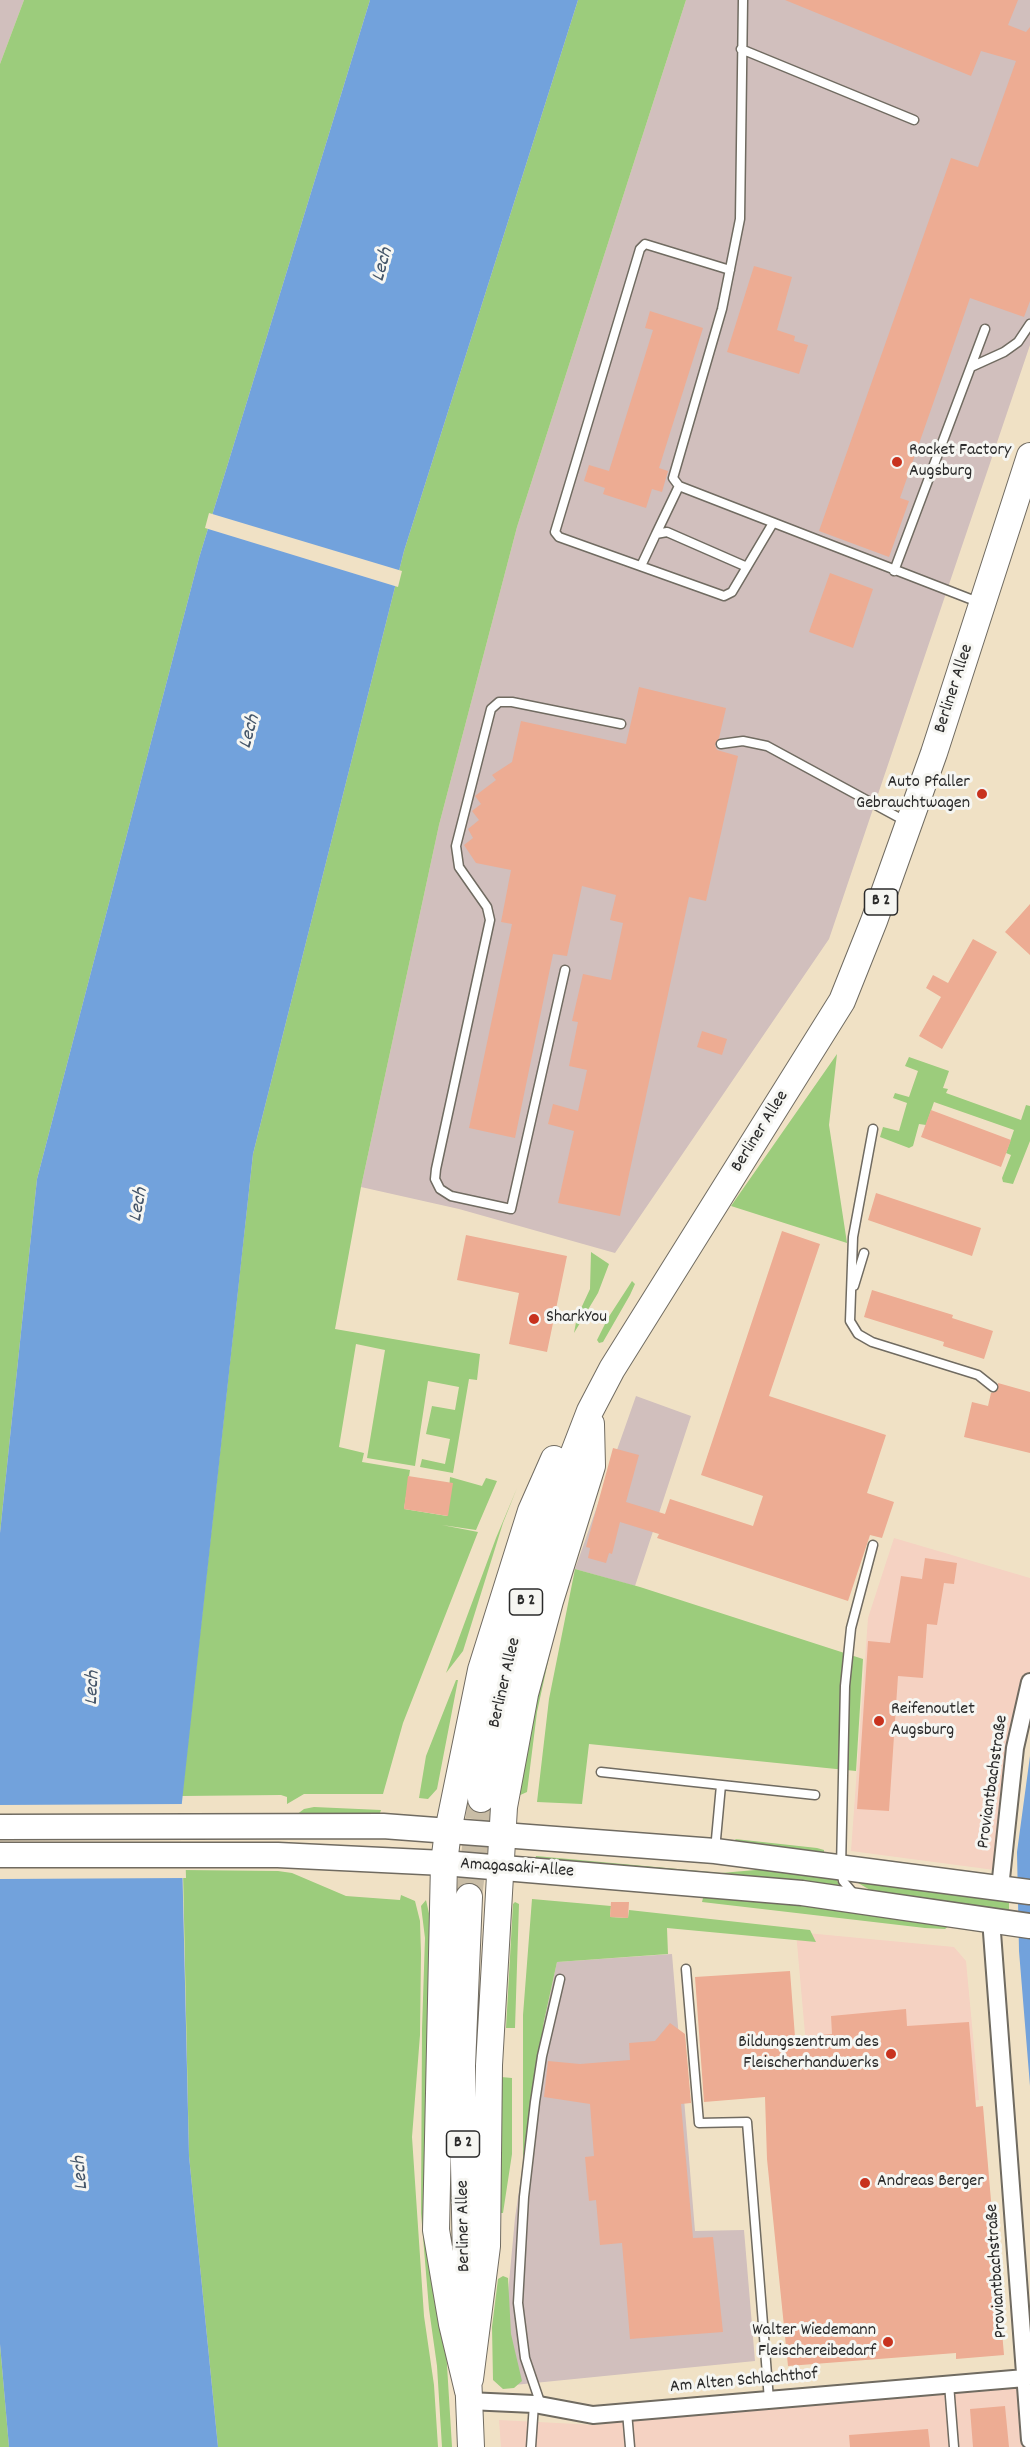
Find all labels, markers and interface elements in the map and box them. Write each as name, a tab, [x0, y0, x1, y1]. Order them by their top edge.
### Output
water label: Lech	[368, 245, 400, 285]
place label: Rocket Factory Augsburg	[909, 441, 1011, 484]
marker: Rocket Factory Augsburg	[890, 455, 904, 469]
street label: Berliner Allee	[931, 642, 979, 736]
water label: Lech	[235, 712, 267, 752]
place label: Auto Pfaller Gebrauchtwagen	[856, 773, 970, 816]
marker: Auto Pfaller Gebrauchtwagen	[975, 787, 989, 801]
road number: B 2	[864, 889, 898, 915]
street label: Berliner Allee	[727, 1087, 795, 1177]
water label: Lech	[125, 1186, 155, 1224]
place label: SharkYou	[546, 1308, 607, 1330]
marker: SharkYou	[527, 1312, 541, 1326]
road number: B 2	[510, 1589, 542, 1615]
street label: Berliner Allee	[485, 1636, 527, 1730]
water label: Lech	[81, 1670, 107, 1706]
place label: Reifenoutlet Augsburg	[891, 1700, 975, 1742]
marker: Reifenoutlet Augsburg	[872, 1714, 886, 1728]
street label: Proviantbachstraße	[974, 1714, 1014, 1850]
street label: Amagasaki-Allee	[459, 1854, 575, 1884]
place label: Bildungszentrum des Fleischerhandwerks	[738, 2033, 879, 2076]
marker: Bildungszentrum des Fleischerhandwerks	[884, 2047, 898, 2061]
road number: B 2	[446, 2131, 480, 2157]
water label: Lech	[69, 2155, 95, 2191]
place label: Andreas Berger	[877, 2172, 984, 2194]
marker: Andreas Berger	[858, 2176, 872, 2190]
street label: Berliner Allee	[453, 2180, 477, 2272]
street label: Proviantbachstraße	[983, 2203, 1013, 2339]
place label: Walter Wiedemann Fleischereibedarf	[752, 2321, 876, 2364]
marker: Walter Wiedemann Fleischereibedarf	[881, 2335, 895, 2349]
street label: Am Alten Schlachthof	[669, 2365, 819, 2399]

